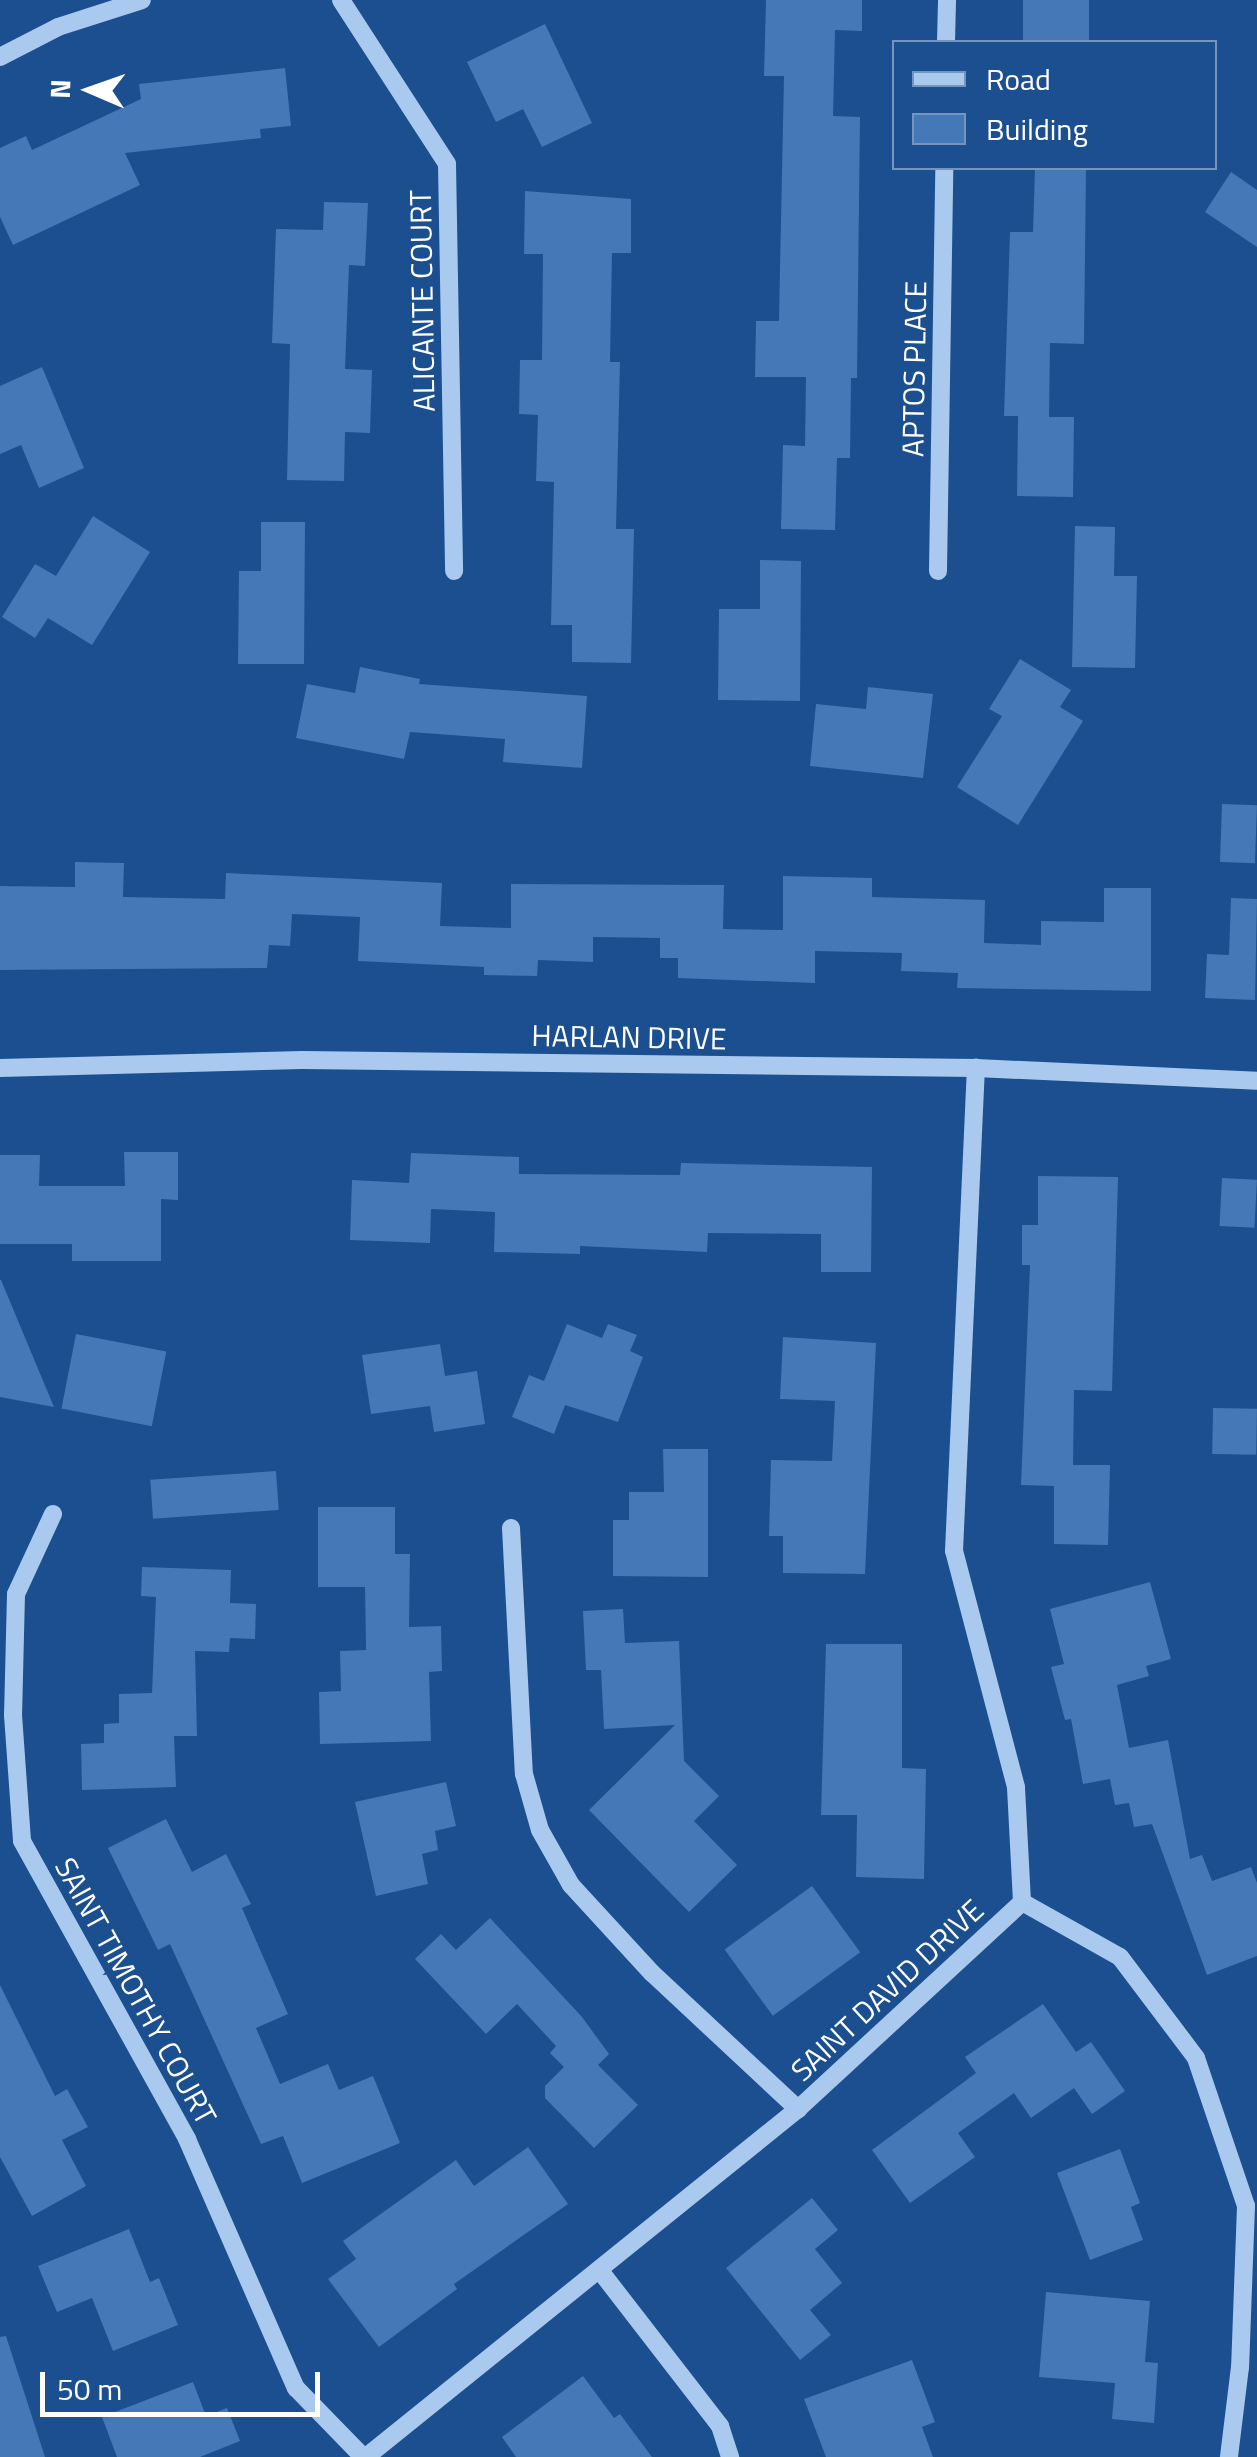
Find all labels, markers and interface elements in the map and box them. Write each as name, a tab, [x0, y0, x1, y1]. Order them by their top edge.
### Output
north arrow	[40, 40, 140, 140]
legend	[892, 40, 1217, 170]
text: Road	[986, 56, 1051, 102]
text: N	[38, 78, 81, 99]
text: Building	[986, 106, 1088, 152]
street label: ALICANTE COURT	[402, 190, 442, 412]
street label: APTOS PLACE	[894, 281, 934, 457]
street label: HARLAN DRIVE	[531, 1017, 727, 1057]
street label: SAINT TIMOTHY COURT	[48, 1851, 224, 2131]
street label: SAINT DAVID DRIVE	[783, 1892, 991, 2088]
scale bar	[45, 2352, 325, 2414]
text: 50 m	[57, 2366, 122, 2412]

